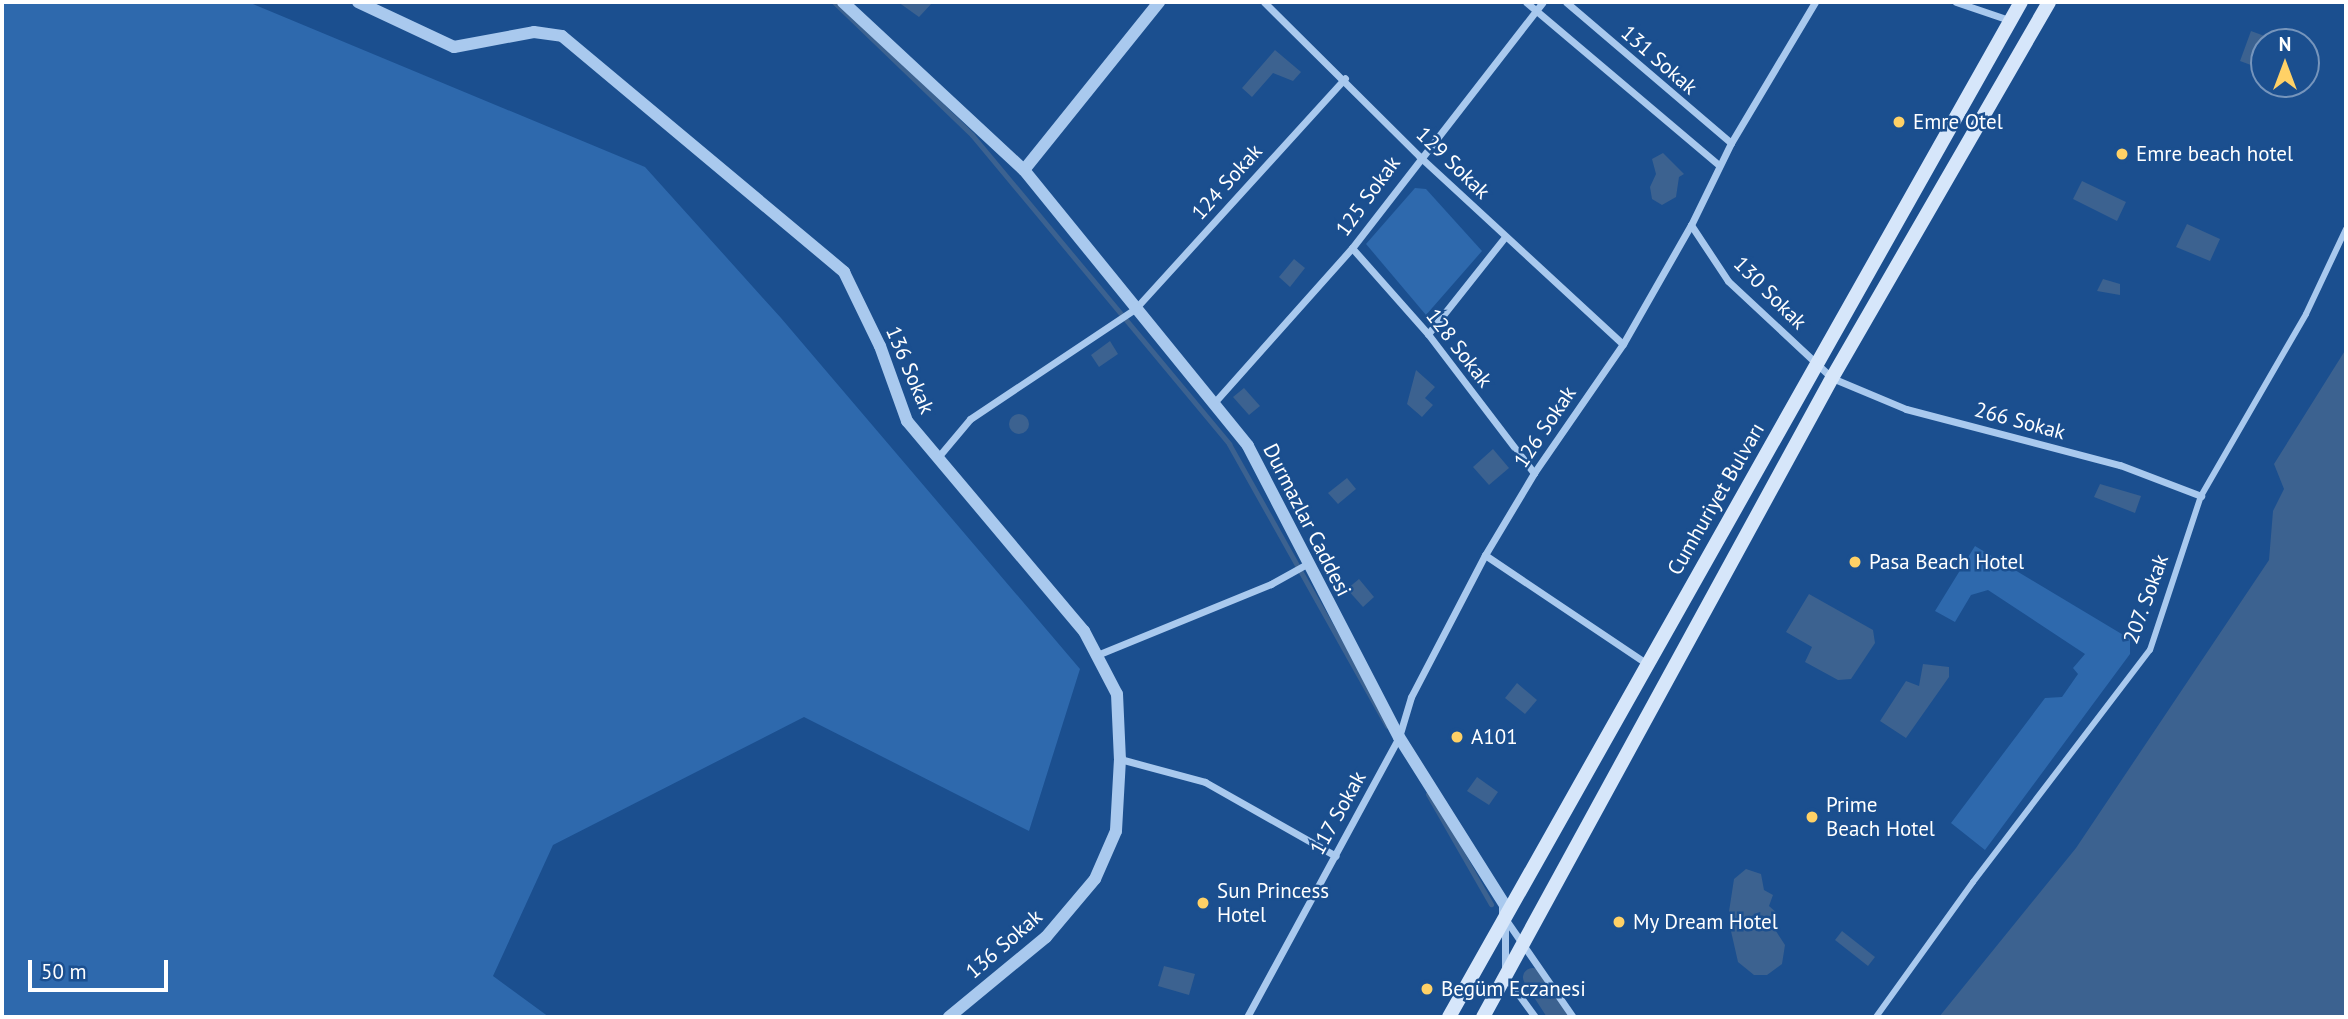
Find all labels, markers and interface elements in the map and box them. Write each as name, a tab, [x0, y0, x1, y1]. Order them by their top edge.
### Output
street label: 131 Sokak	[1616, 20, 1702, 100]
north arrow	[2250, 28, 2320, 98]
text: N	[2279, 32, 2291, 56]
place label: Emre Otel	[1913, 109, 2003, 135]
marker: Emre Otel	[1891, 114, 1907, 130]
street label: 129 Sokak	[1411, 122, 1495, 204]
street label: 124 Sokak	[1187, 139, 1267, 225]
place label: Emre beach hotel	[2136, 141, 2293, 167]
marker: Emre beach hotel	[2114, 146, 2130, 162]
street label: 125 Sokak	[1331, 151, 1405, 241]
street label: 130 Sokak	[1728, 251, 1812, 335]
street label: 128 Sokak	[1420, 304, 1498, 392]
street label: 136 Sokak	[880, 322, 940, 418]
street label: 126 Sokak	[1509, 381, 1581, 473]
street label: 266 Sokak	[1972, 397, 2068, 445]
street label: Cumhuriyet Bulvarı	[1662, 418, 1770, 580]
street label: Durmazlar Caddesi	[1258, 439, 1356, 601]
place label: Pasa Beach Hotel	[1869, 549, 2024, 575]
street label: 207. Sokak	[2118, 550, 2174, 648]
marker: Pasa Beach Hotel	[1847, 554, 1863, 570]
place label: A101	[1471, 724, 1518, 750]
marker: A101	[1449, 729, 1465, 745]
street label: 117 Sokak	[1304, 766, 1372, 860]
place label: Prime Beach Hotel	[1826, 792, 1935, 842]
marker: Prime Beach Hotel	[1804, 809, 1820, 825]
place label: Sun Princess Hotel	[1217, 878, 1329, 928]
marker: Sun Princess Hotel	[1195, 895, 1211, 911]
street label: 136 Sokak	[961, 904, 1047, 984]
place label: My Dream Hotel	[1633, 909, 1779, 935]
marker: My Dream Hotel	[1611, 914, 1627, 930]
scale bar	[32, 946, 172, 990]
text: 50 m	[41, 958, 87, 985]
place label: Begüm Eczanesi	[1441, 976, 1586, 1002]
marker: Begüm Eczanesi	[1419, 981, 1435, 997]

